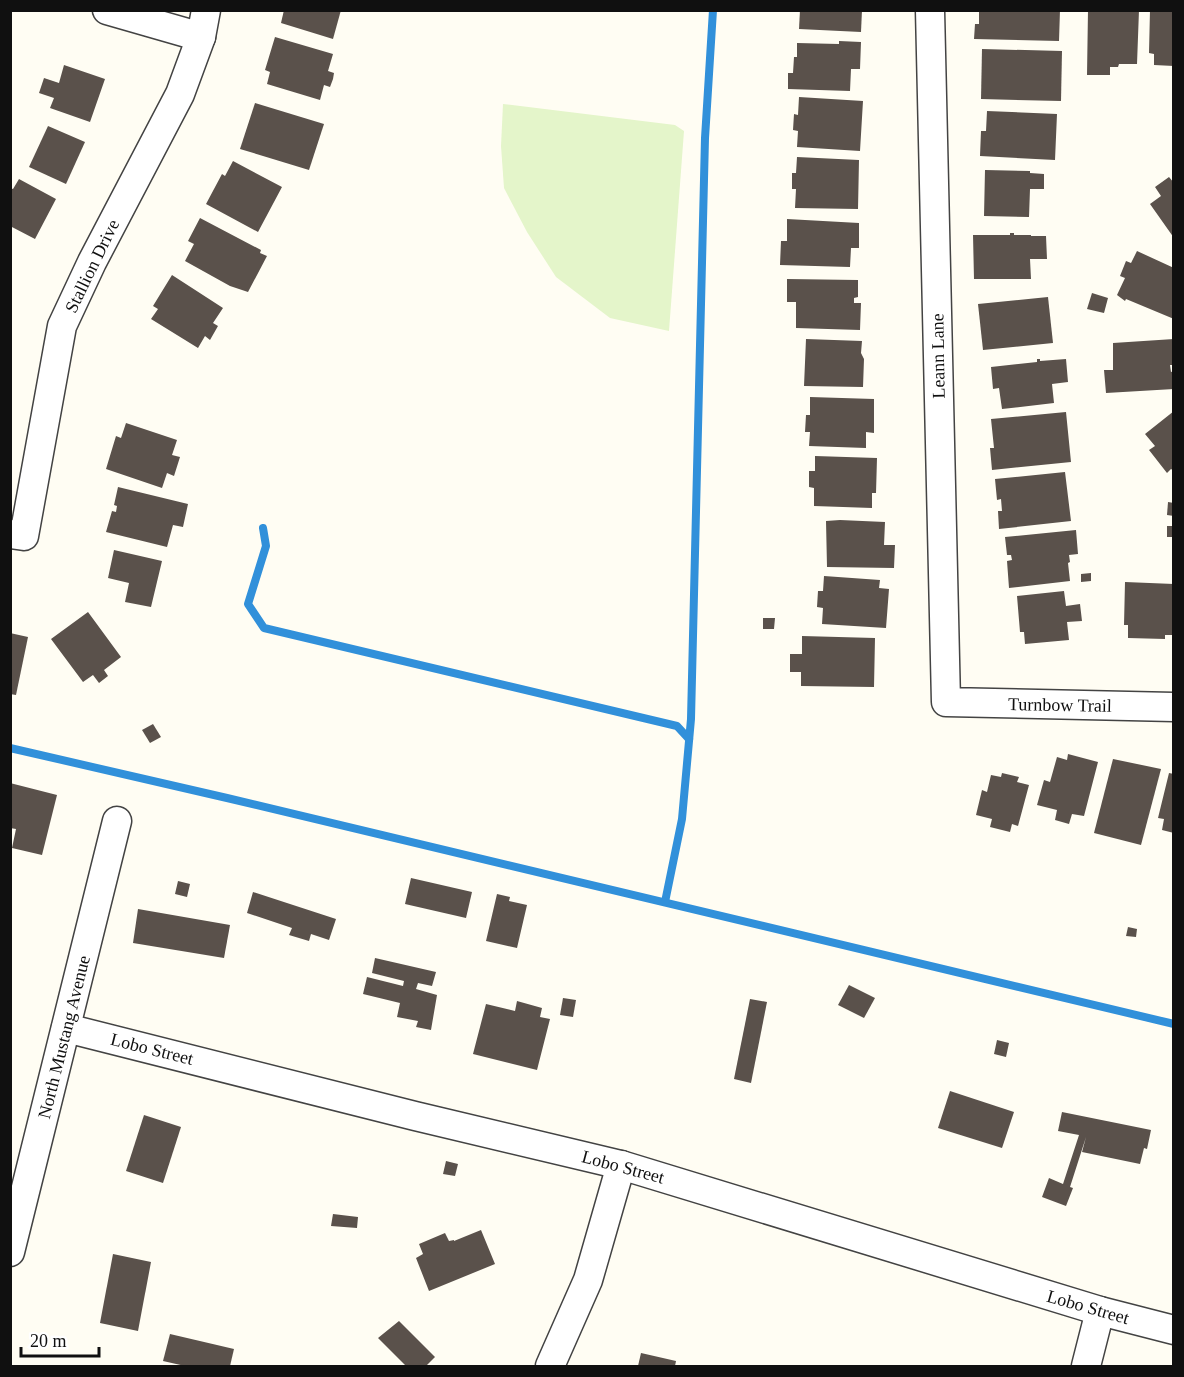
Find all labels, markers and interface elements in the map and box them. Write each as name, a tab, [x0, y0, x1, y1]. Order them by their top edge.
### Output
street label: Stallion Drive	[61, 216, 123, 316]
street label: Leann Lane	[927, 313, 949, 399]
street label: Turnbow Trail	[1008, 694, 1112, 716]
street label: North Mustang Avenue	[34, 953, 94, 1121]
street label: Lobo Street	[109, 1029, 195, 1069]
street label: Lobo Street	[580, 1146, 666, 1188]
street label: Lobo Street	[1045, 1286, 1131, 1328]
scale bar	[21, 1320, 99, 1358]
text: 20 m	[30, 1331, 67, 1351]

